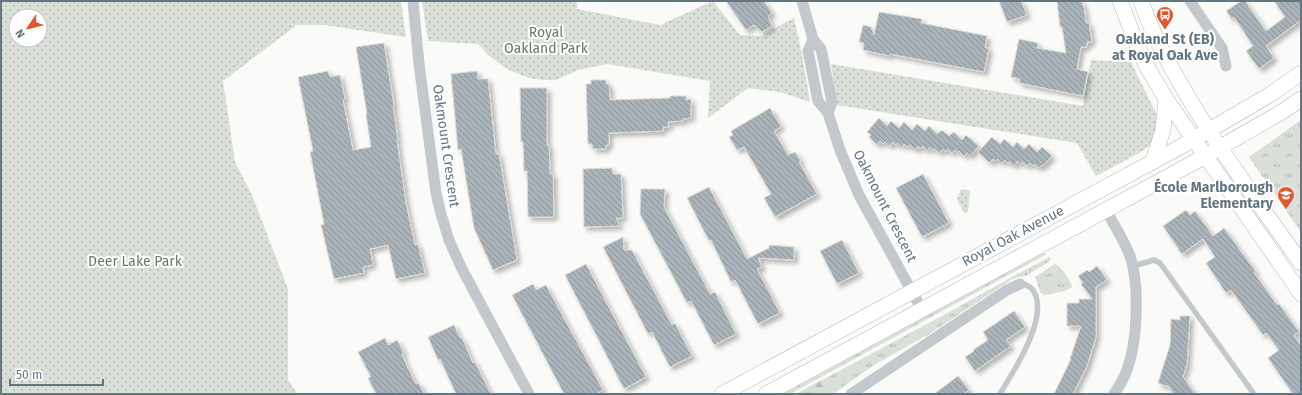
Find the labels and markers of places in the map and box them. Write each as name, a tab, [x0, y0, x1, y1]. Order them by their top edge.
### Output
bus stop icon: Oakland St (EB) at Royal Oak Ave	[1155, 5, 1175, 30]
place label: Oakland St (EB) at Royal Oak Ave	[1112, 31, 1218, 64]
place label: École Marlborough Elementary	[1154, 178, 1274, 212]
school or university icon: École Marlborough Elementary	[1276, 185, 1296, 210]

